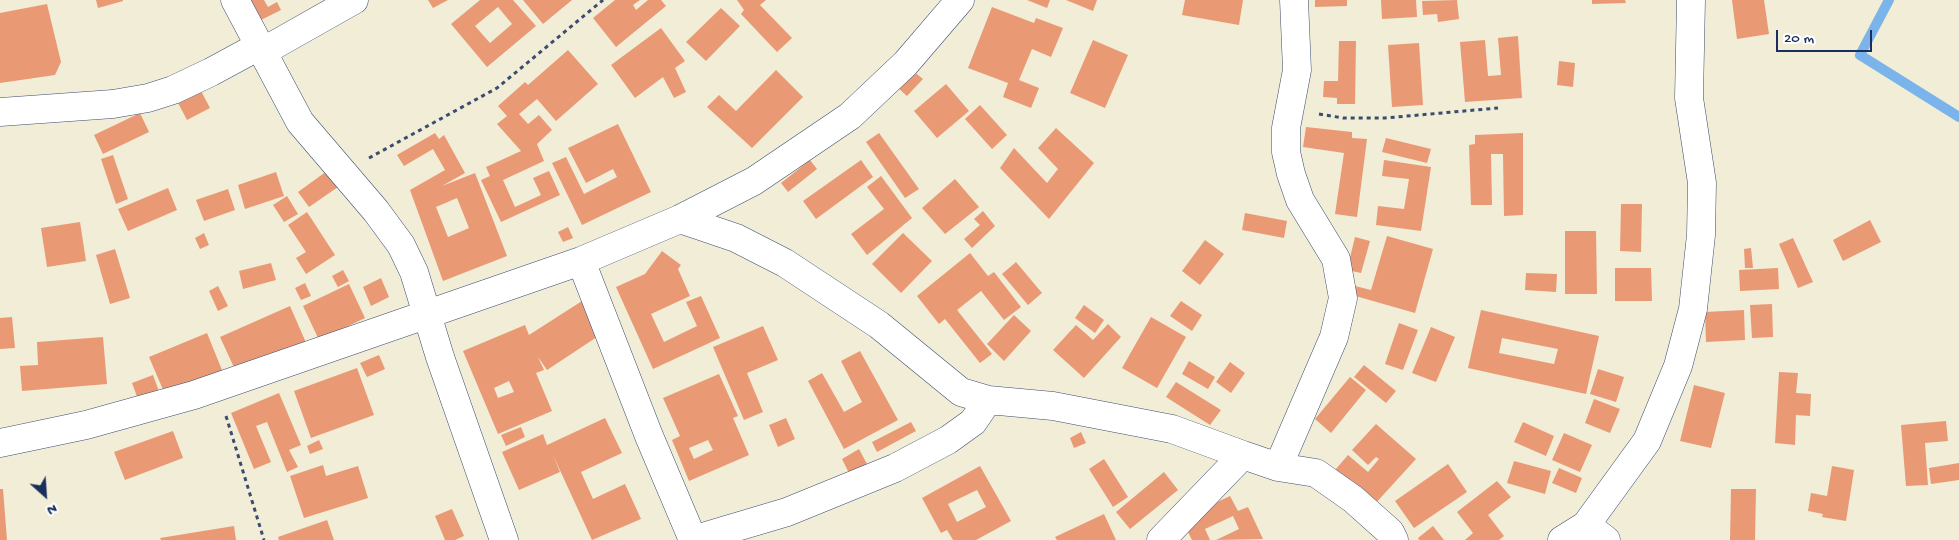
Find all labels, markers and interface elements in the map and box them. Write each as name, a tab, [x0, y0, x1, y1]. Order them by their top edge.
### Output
scale bar	[1779, 20, 1875, 52]
text: 20 m	[1784, 30, 1814, 48]
north arrow	[20, 470, 70, 520]
text: N	[44, 499, 60, 519]

